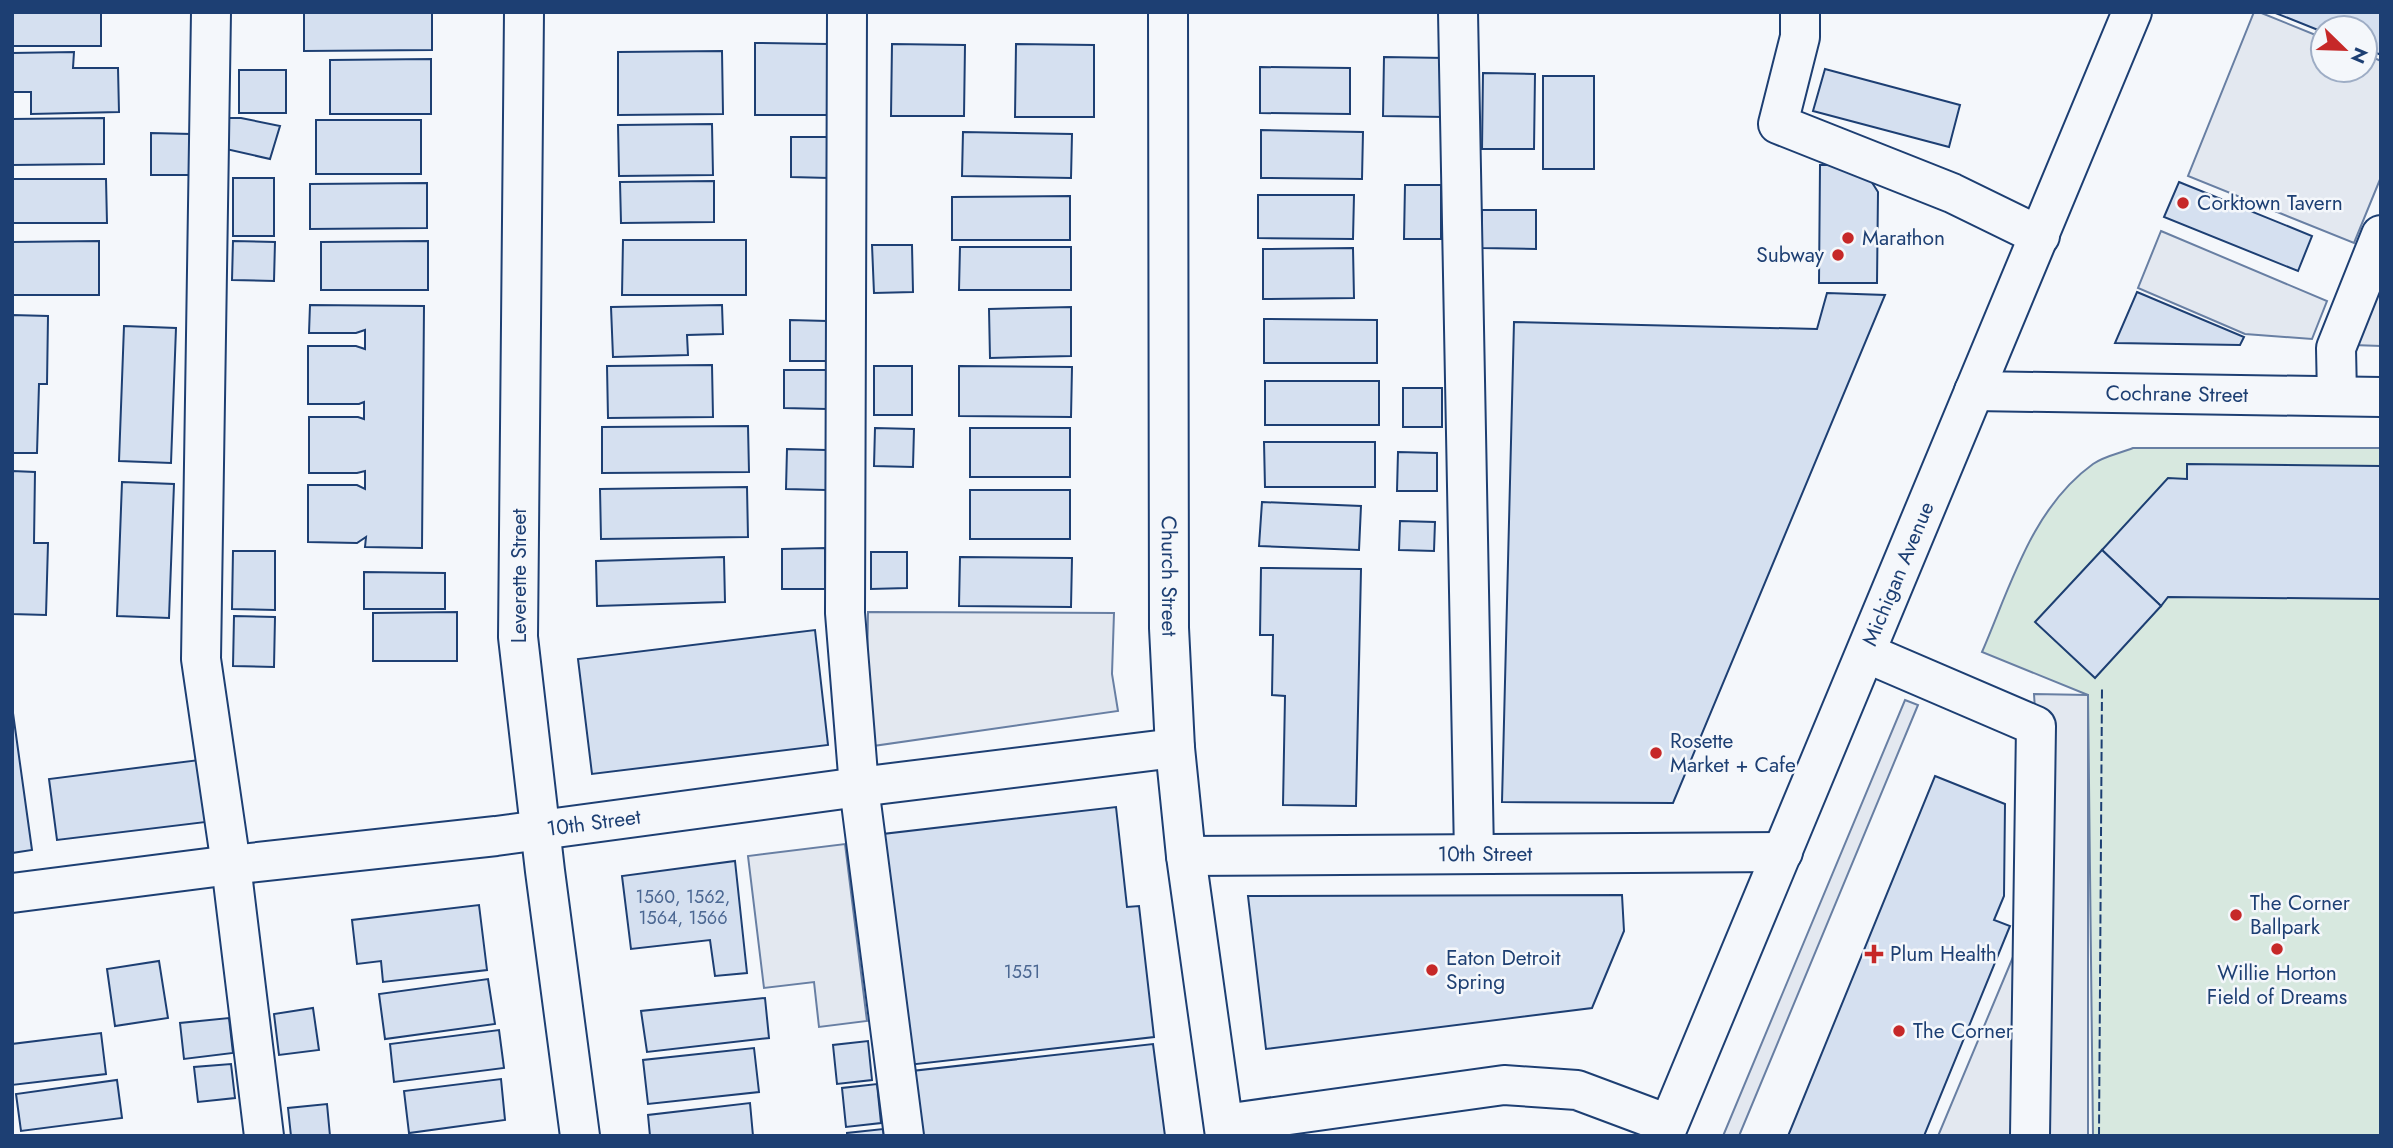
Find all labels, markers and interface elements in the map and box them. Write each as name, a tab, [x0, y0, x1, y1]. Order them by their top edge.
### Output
north arrow	[2309, 14, 2379, 84]
text: N	[2344, 43, 2375, 68]
place label: Corktown Tavern	[2197, 188, 2343, 218]
marker: Corktown Tavern	[2175, 195, 2191, 211]
place label: Marathon	[1862, 223, 1945, 253]
marker: Marathon	[1840, 230, 1856, 246]
place label: Subway	[1756, 240, 1825, 270]
marker: Subway	[1830, 247, 1846, 263]
street label: Cochrane Street	[2105, 378, 2248, 410]
street label: Michigan Avenue	[1855, 497, 1942, 651]
street label: Leverette Street	[504, 509, 534, 643]
street label: Church Street	[1154, 516, 1184, 637]
place label: Rosette Market + Cafe	[1670, 726, 1796, 780]
marker: Rosette Market + Cafe	[1648, 745, 1664, 761]
street label: 10th Street	[545, 802, 643, 844]
street label: 10th Street	[1438, 839, 1532, 869]
house number: 1560, 1562, 1564, 1566	[636, 884, 730, 931]
place label: The Corner Ballpark	[2250, 888, 2351, 942]
marker: The Corner Ballpark	[2228, 907, 2244, 923]
place label: Plum Health	[1890, 939, 1997, 969]
marker: Willie Horton Field of Dreams	[2269, 941, 2285, 957]
place label: Eaton Detroit Spring	[1446, 943, 1560, 997]
marker: Plum Health	[1864, 944, 1884, 964]
place label: Willie Horton Field of Dreams	[2207, 958, 2347, 1012]
house number: 1551	[1004, 959, 1040, 985]
marker: Eaton Detroit Spring	[1424, 962, 1440, 978]
place label: The Corner	[1913, 1016, 2014, 1046]
marker: The Corner	[1891, 1023, 1907, 1039]

